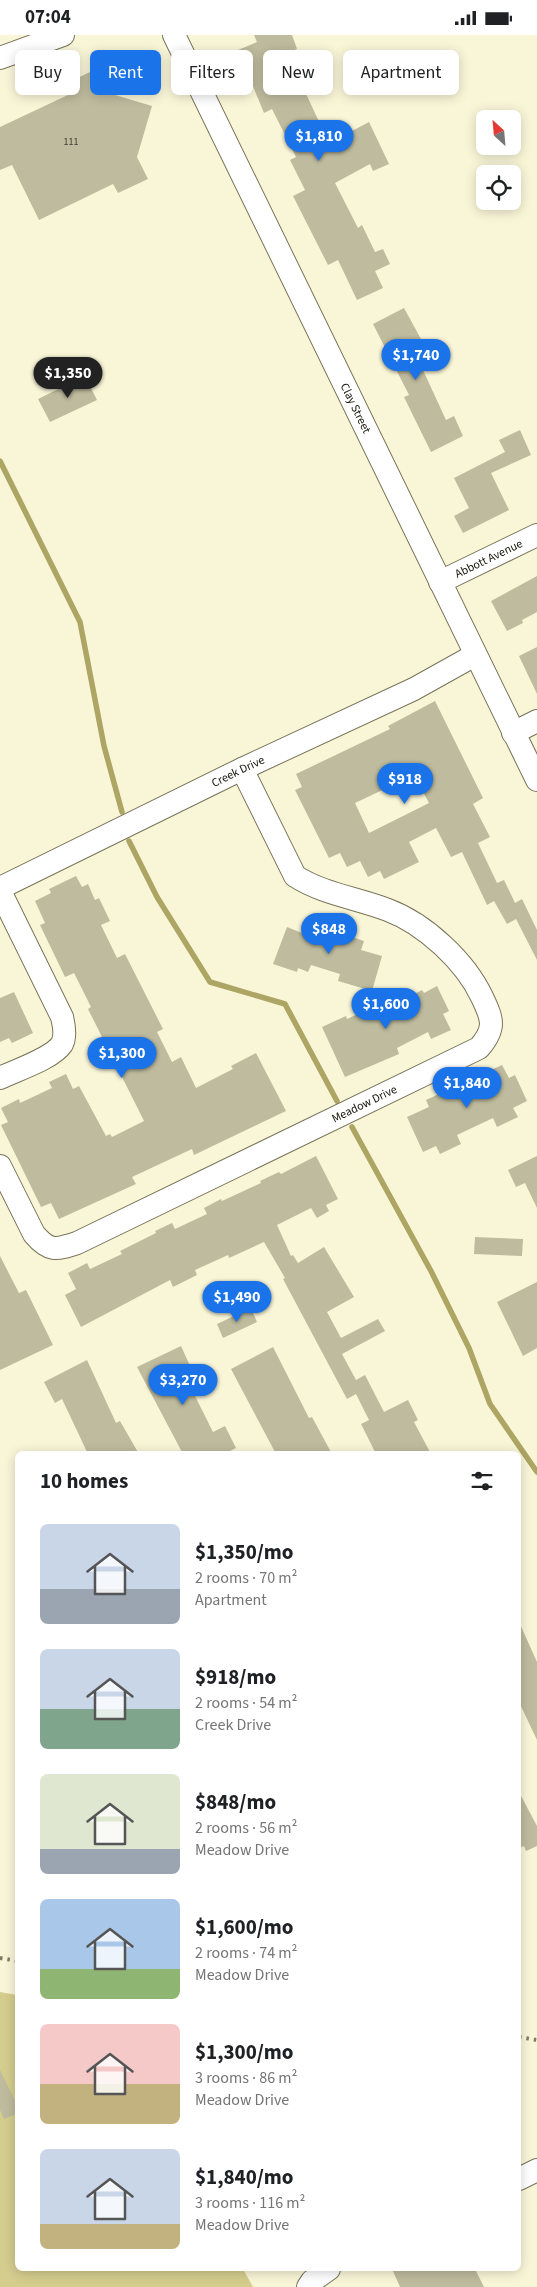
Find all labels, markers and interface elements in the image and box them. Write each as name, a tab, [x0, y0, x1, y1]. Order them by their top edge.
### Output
text: 07:04	[25, 4, 71, 31]
chip: Buy	[15, 50, 80, 95]
chip: Rent	[90, 50, 161, 95]
chip: Filters	[171, 50, 253, 95]
chip: New	[263, 50, 333, 95]
chip: Apartment	[343, 50, 459, 95]
north arrow	[476, 110, 521, 155]
map controls	[476, 110, 521, 210]
pin: $1,810	[278, 119, 360, 162]
text: $1,810	[295, 125, 343, 147]
house number: 111	[64, 135, 78, 149]
button: locate	[476, 165, 521, 210]
pin: $1,740	[375, 339, 457, 381]
text: $1,740	[392, 344, 440, 366]
pin: $1,350	[27, 357, 109, 399]
text: $1,350	[44, 362, 92, 384]
street label: Clay Street	[336, 380, 375, 436]
street label: Abbott Avenue	[452, 535, 525, 582]
street label: Creek Drive	[208, 751, 267, 791]
pin: $918	[375, 763, 435, 805]
text: $918	[388, 768, 422, 790]
pin: $848	[299, 913, 359, 955]
text: $848	[312, 918, 346, 940]
pin: $1,600	[345, 987, 427, 1030]
text: $1,600	[362, 993, 410, 1015]
pin: $1,300	[81, 1037, 163, 1079]
text: $1,300	[98, 1042, 146, 1064]
pin: $1,840	[426, 1067, 508, 1109]
text: $1,840	[443, 1072, 491, 1094]
street label: Meadow Drive	[329, 1081, 400, 1127]
pin: $1,490	[196, 1281, 278, 1323]
text: $1,490	[213, 1286, 261, 1308]
pin: $3,270	[142, 1363, 224, 1406]
text: $3,270	[159, 1369, 207, 1391]
text: 10 homes	[40, 1466, 128, 1496]
icon: filters	[468, 1467, 496, 1495]
text: $1,350/mo	[195, 1537, 294, 1567]
icon: home	[80, 1544, 140, 1604]
text: 2 rooms · 70 m²	[195, 1567, 297, 1589]
text: Apartment	[195, 1589, 267, 1611]
text: $918/mo	[195, 1662, 276, 1692]
icon: home	[80, 1669, 140, 1729]
text: 2 rooms · 54 m²	[195, 1692, 297, 1714]
text: Creek Drive	[195, 1714, 271, 1736]
text: $848/mo	[195, 1787, 276, 1817]
icon: home	[80, 1794, 140, 1854]
text: 2 rooms · 56 m²	[195, 1817, 297, 1839]
text: Meadow Drive	[195, 1839, 289, 1861]
text: $1,600/mo	[195, 1912, 294, 1942]
icon: home	[80, 1919, 140, 1979]
text: 2 rooms · 74 m²	[195, 1942, 297, 1964]
text: Meadow Drive	[195, 1964, 289, 1986]
text: $1,300/mo	[195, 2037, 294, 2067]
icon: home	[80, 2044, 140, 2104]
text: 3 rooms · 86 m²	[195, 2067, 297, 2089]
text: Meadow Drive	[195, 2089, 289, 2111]
text: $1,840/mo	[195, 2162, 294, 2192]
icon: home	[80, 2169, 140, 2229]
text: 3 rooms · 116 m²	[195, 2192, 305, 2214]
text: Meadow Drive	[195, 2214, 289, 2236]

